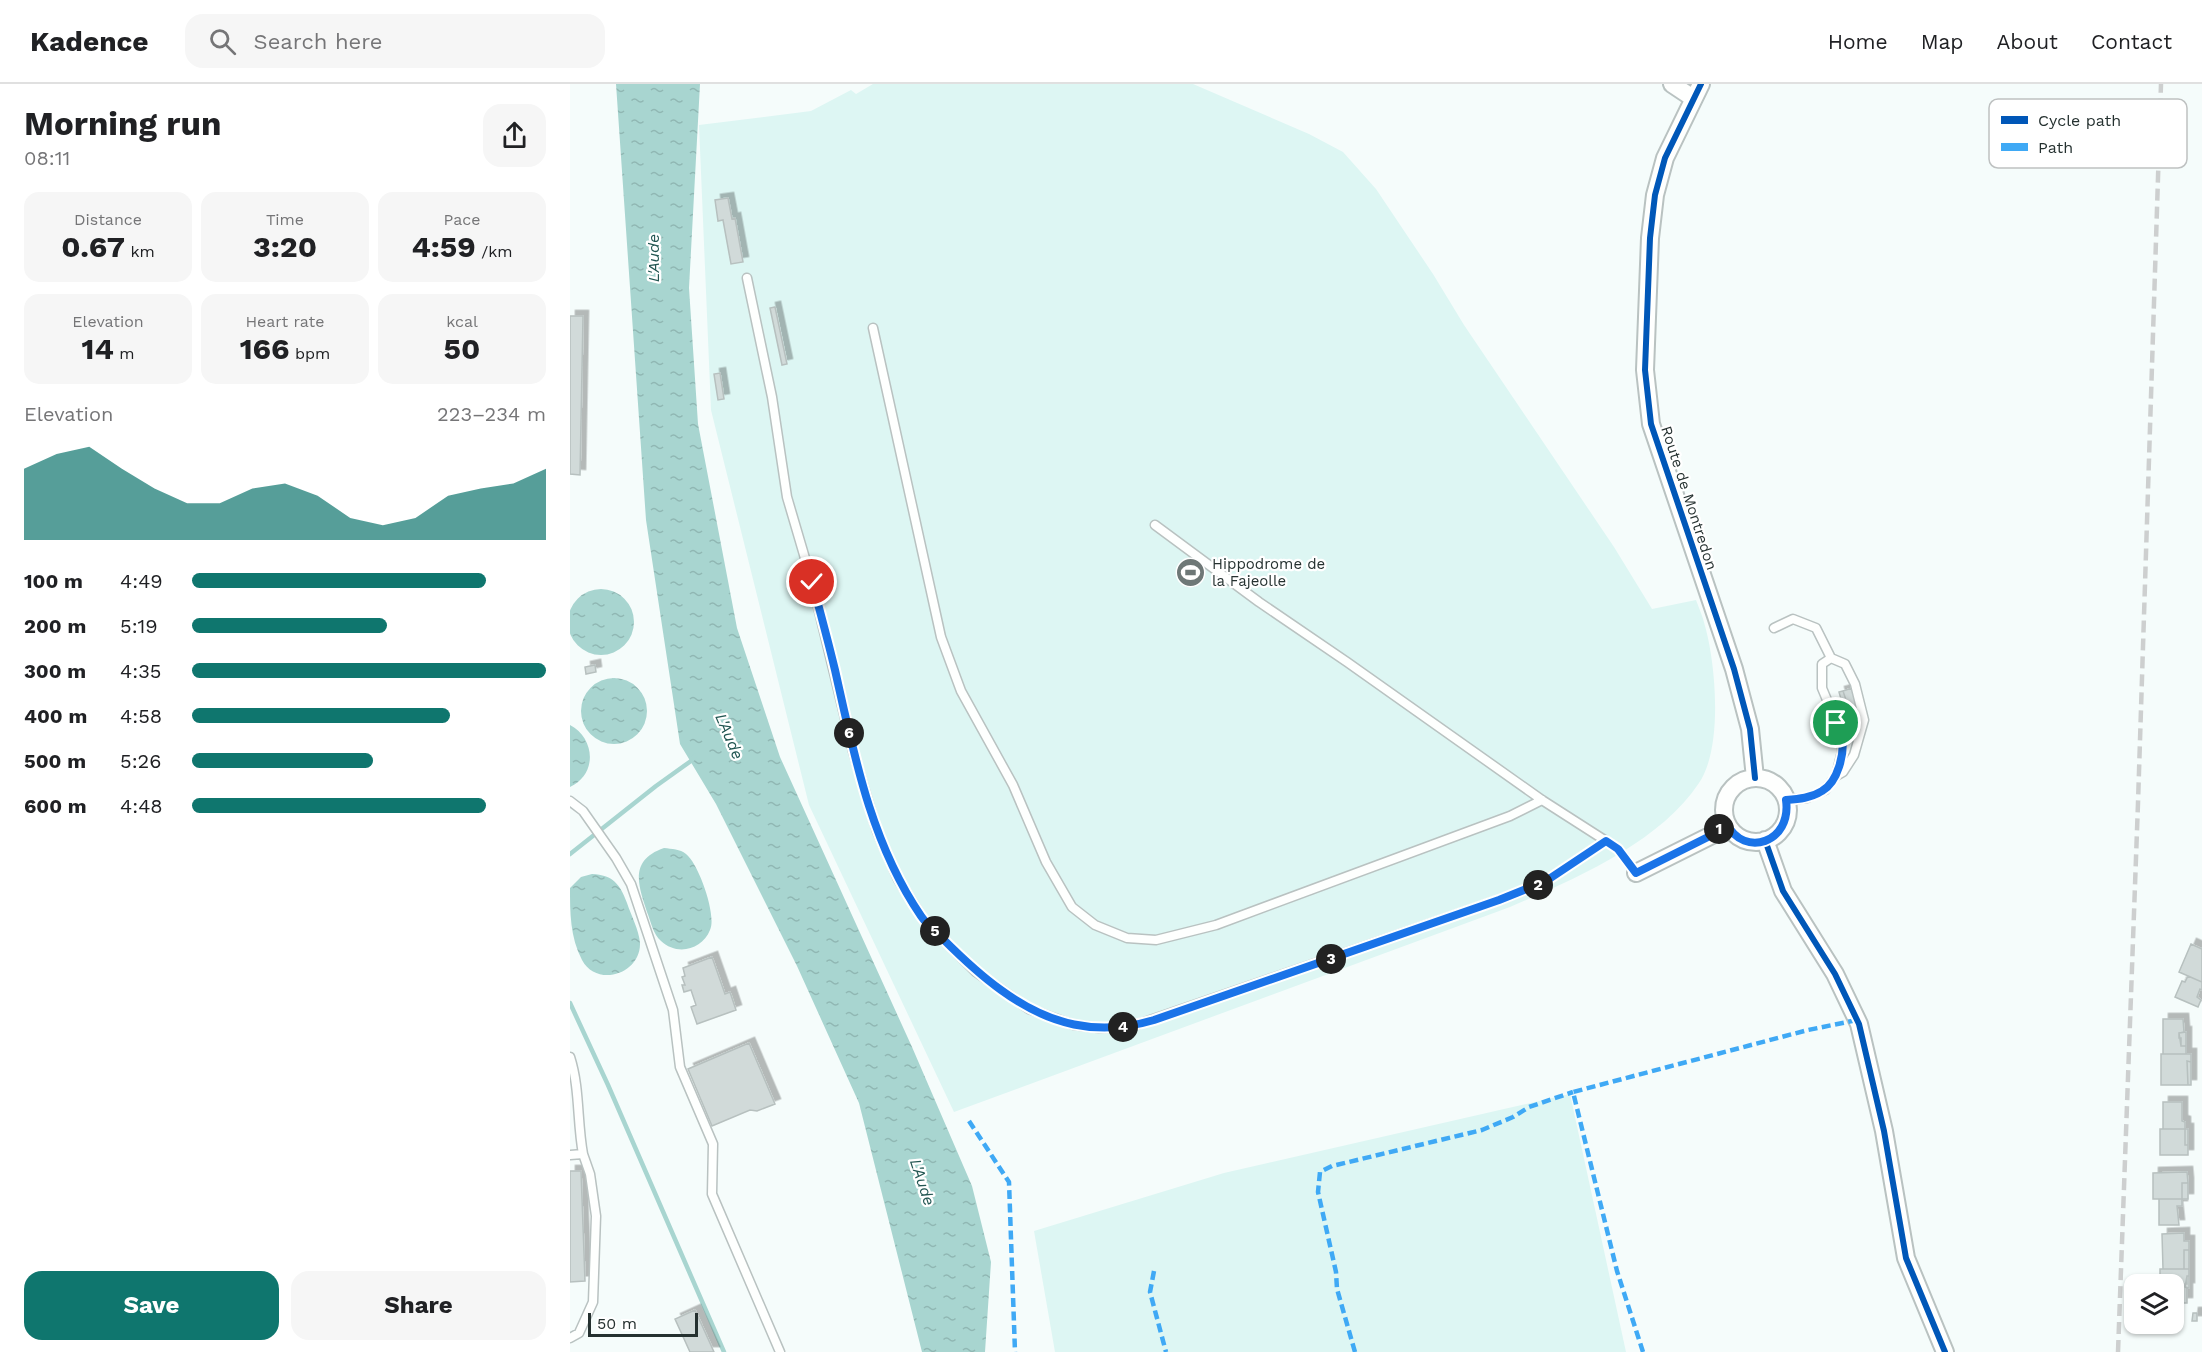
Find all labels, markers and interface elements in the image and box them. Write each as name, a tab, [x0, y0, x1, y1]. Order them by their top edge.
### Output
search box	[185, 14, 605, 68]
text: Kadence	[30, 25, 149, 58]
icon: search	[206, 25, 239, 58]
text: Search here	[254, 29, 383, 54]
text: Home	[1828, 29, 1888, 54]
text: Map	[1921, 29, 1964, 54]
text: About	[1997, 29, 2058, 54]
text: Contact	[2091, 29, 2172, 54]
legend	[1989, 99, 2187, 168]
text: Morning run	[24, 104, 221, 143]
button: share	[483, 104, 546, 167]
text: Cycle path	[2038, 111, 2121, 130]
text: Path	[2038, 138, 2073, 157]
text: 08:11	[24, 146, 70, 170]
text: Distance	[74, 210, 142, 229]
text: Time	[266, 210, 304, 229]
text: Pace	[443, 210, 481, 229]
text: 0.67	[61, 229, 125, 264]
text: 3:20	[253, 229, 317, 264]
text: 4:59	[411, 229, 476, 264]
water label: L'Aude	[644, 234, 663, 282]
text: km	[125, 242, 155, 261]
text: /km	[476, 242, 513, 261]
text: Elevation	[72, 312, 144, 331]
text: Heart rate	[245, 312, 325, 331]
text: kcal	[446, 312, 478, 331]
text: 14	[81, 331, 114, 366]
text: 166	[240, 331, 290, 366]
text: 50	[444, 331, 480, 366]
text: m	[114, 344, 135, 363]
text: bpm	[290, 344, 330, 363]
text: Elevation	[24, 402, 113, 426]
text: 223–234 m	[437, 402, 546, 426]
street label: Route de Montredon	[1657, 424, 1721, 572]
place label: Hippodrome de la Fajeolle	[1212, 555, 1325, 590]
pin	[786, 556, 837, 607]
sports icon: Hippodrome de la Fajeolle	[1175, 557, 1207, 589]
icon: check	[795, 565, 828, 598]
text: 100 m	[24, 569, 83, 593]
text: 4:49	[120, 569, 163, 593]
text: 200 m	[24, 614, 86, 638]
text: 5:19	[120, 614, 158, 638]
text: 300 m	[24, 659, 86, 683]
text: 4:35	[120, 659, 161, 683]
pin	[1810, 697, 1861, 748]
text: 400 m	[24, 704, 87, 728]
text: 4:58	[120, 704, 162, 728]
icon: arrive	[1819, 706, 1852, 739]
water label: L'Aude	[711, 710, 748, 762]
pin: 6	[834, 718, 864, 748]
text: 6	[844, 723, 854, 742]
text: 500 m	[24, 749, 86, 773]
text: 5:26	[120, 749, 161, 773]
text: 600 m	[24, 794, 87, 818]
text: 4:48	[120, 794, 163, 818]
pin: 1	[1704, 814, 1734, 844]
text: 1	[1716, 819, 1722, 838]
pin: 2	[1523, 870, 1553, 900]
text: 2	[1533, 875, 1543, 894]
pin: 5	[920, 916, 950, 946]
text: 5	[930, 921, 940, 940]
pin: 3	[1316, 944, 1346, 974]
text: 3	[1326, 949, 1336, 968]
pin: 4	[1108, 1012, 1138, 1042]
text: 4	[1118, 1017, 1128, 1036]
water label: L'Aude	[906, 1156, 939, 1208]
button: Save	[24, 1271, 279, 1340]
button: Share	[291, 1271, 546, 1340]
map controls	[2124, 1274, 2184, 1334]
button: layers	[2124, 1274, 2184, 1334]
scale bar	[588, 1310, 698, 1338]
text: 50 m	[597, 1314, 637, 1333]

